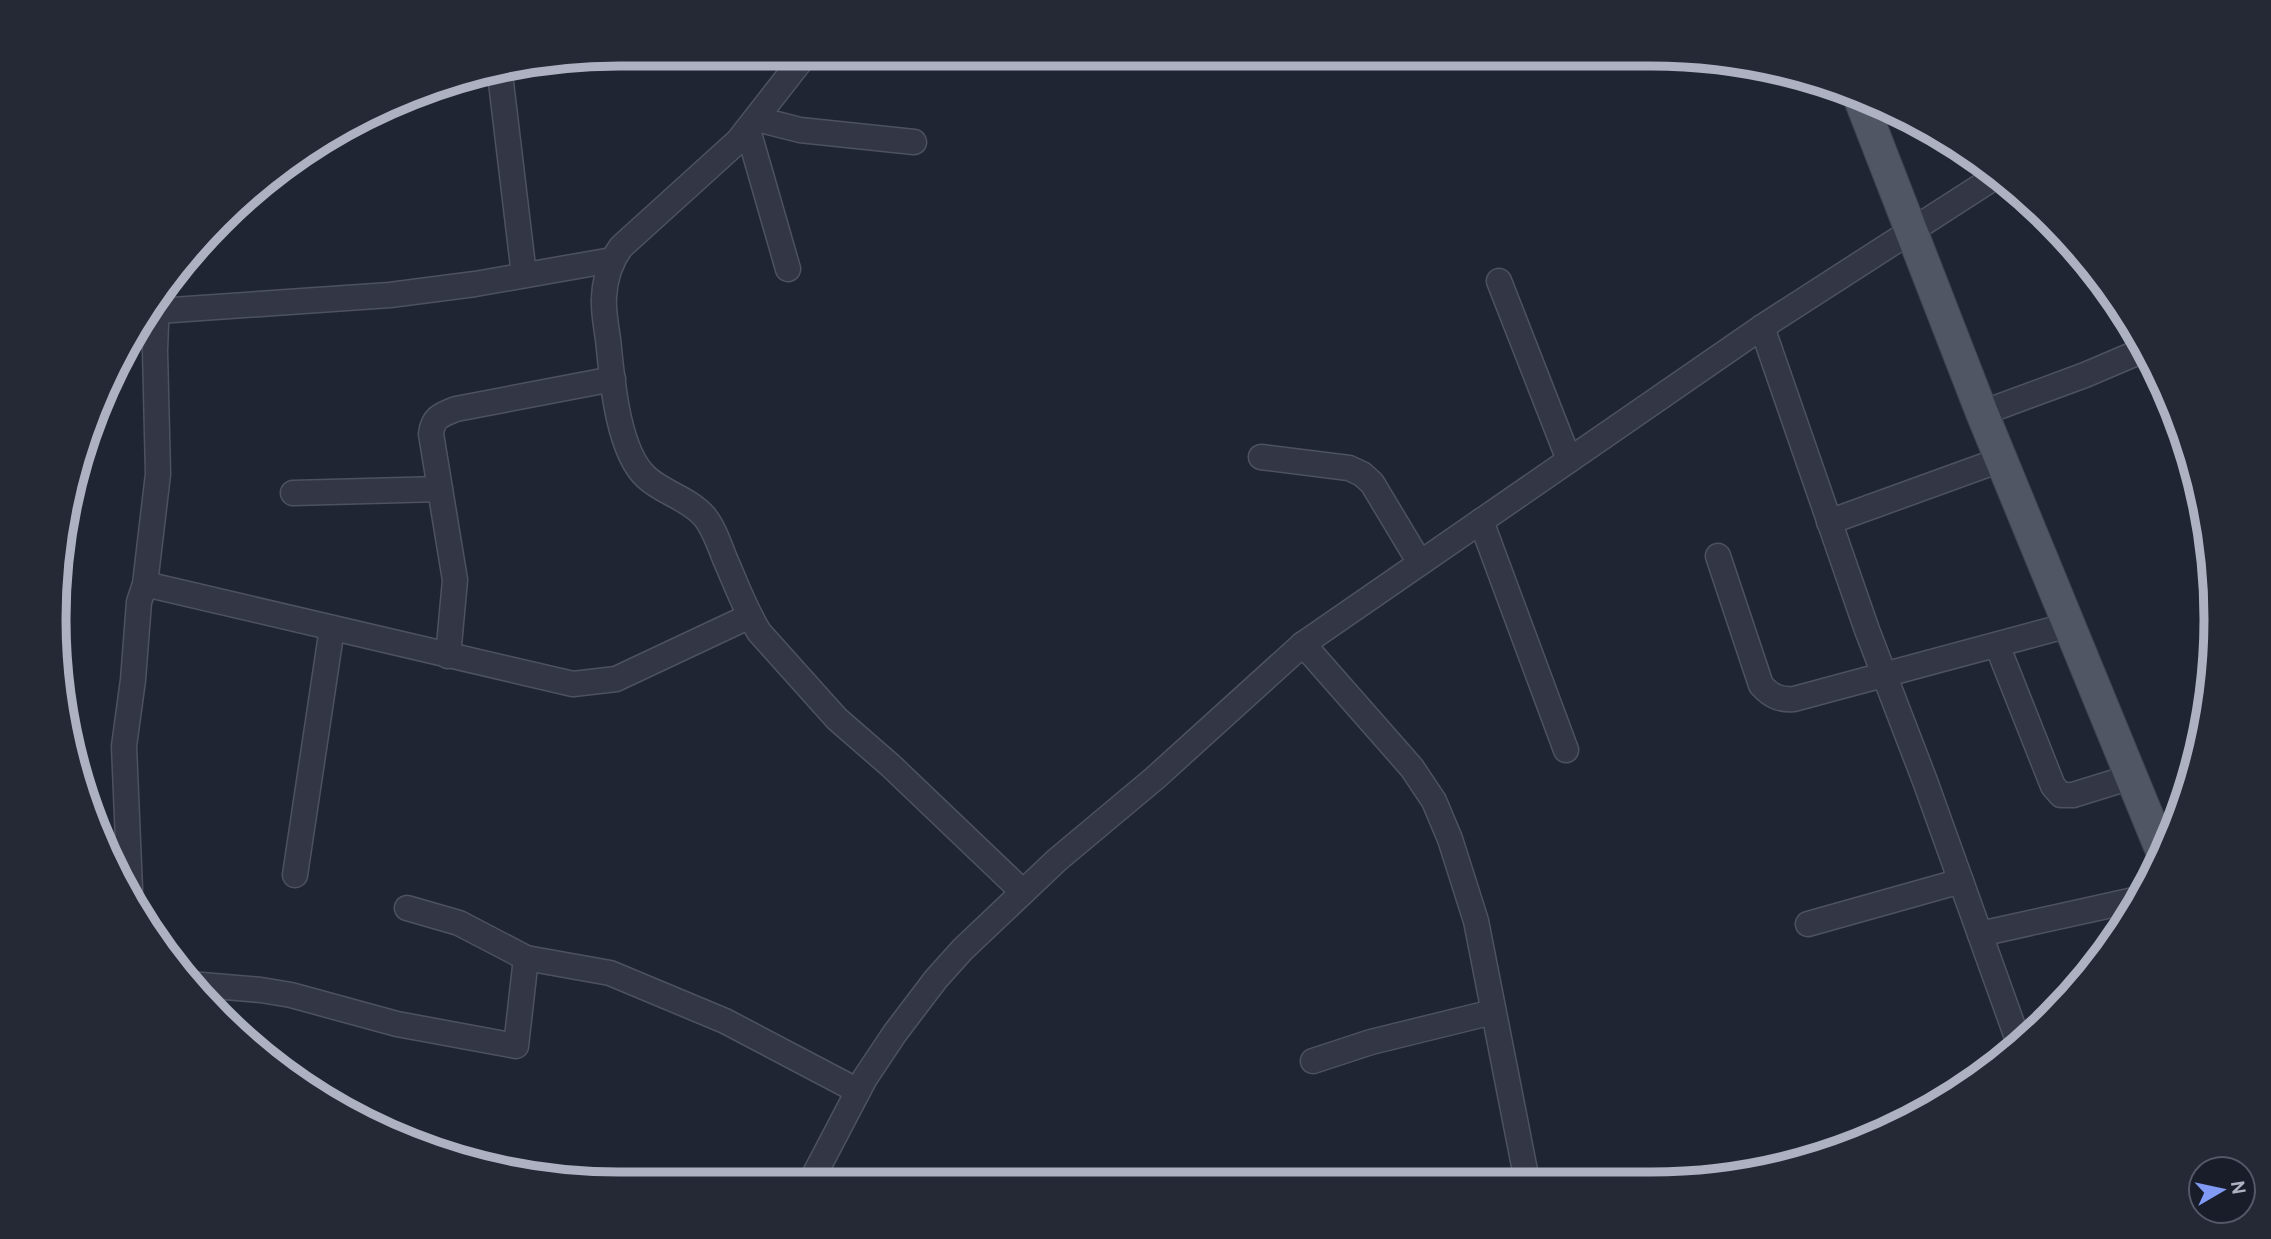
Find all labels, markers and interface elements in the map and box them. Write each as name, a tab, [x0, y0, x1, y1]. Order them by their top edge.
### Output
north arrow	[2187, 1155, 2257, 1225]
text: N	[2224, 1179, 2250, 1196]

